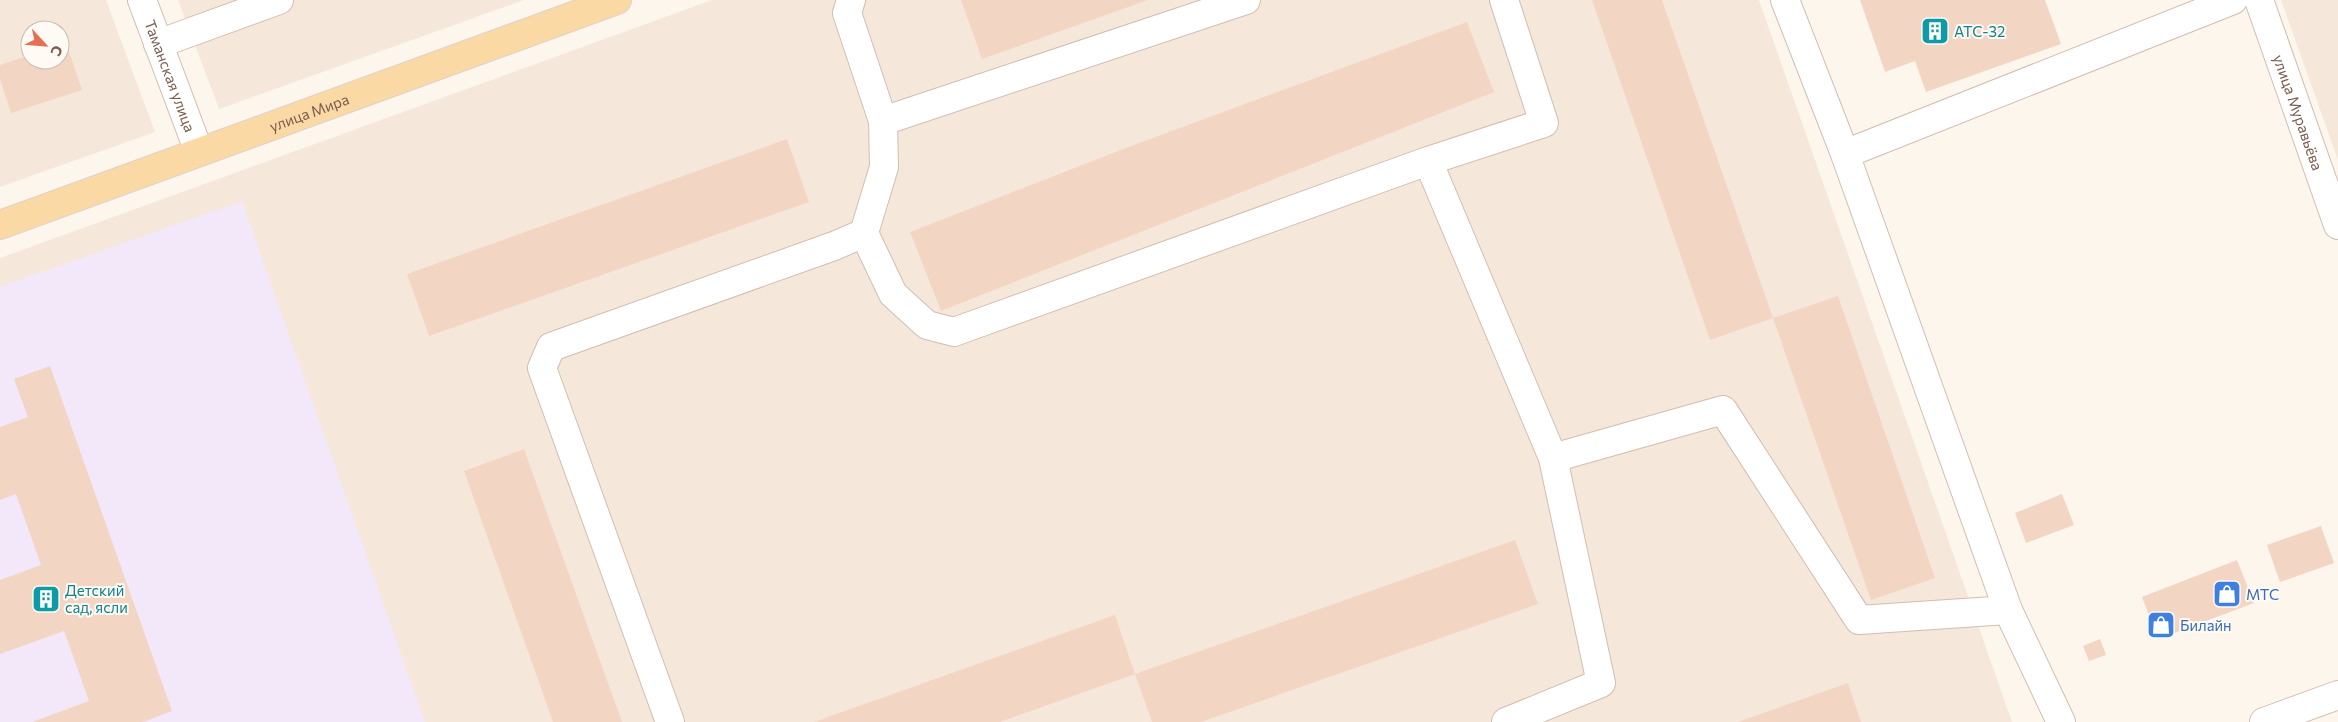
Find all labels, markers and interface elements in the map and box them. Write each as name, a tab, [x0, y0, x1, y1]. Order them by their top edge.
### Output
building icon: АТС-32	[1920, 16, 1950, 46]
street label: Таманская улица	[141, 17, 200, 134]
north arrow	[20, 20, 70, 70]
place label: АТС-32	[1954, 22, 2005, 40]
text: С	[47, 43, 67, 59]
street label: улица Муравьёва	[2270, 52, 2327, 173]
street label: улица Мира	[267, 90, 351, 135]
shop icon: МТС	[2212, 579, 2242, 609]
place label: Детский сад, ясли	[65, 581, 128, 616]
building icon: Детский сад, ясли	[31, 584, 61, 614]
place label: МТС	[2246, 585, 2279, 603]
shop icon: Билайн	[2146, 610, 2176, 640]
place label: Билайн	[2180, 616, 2232, 634]

